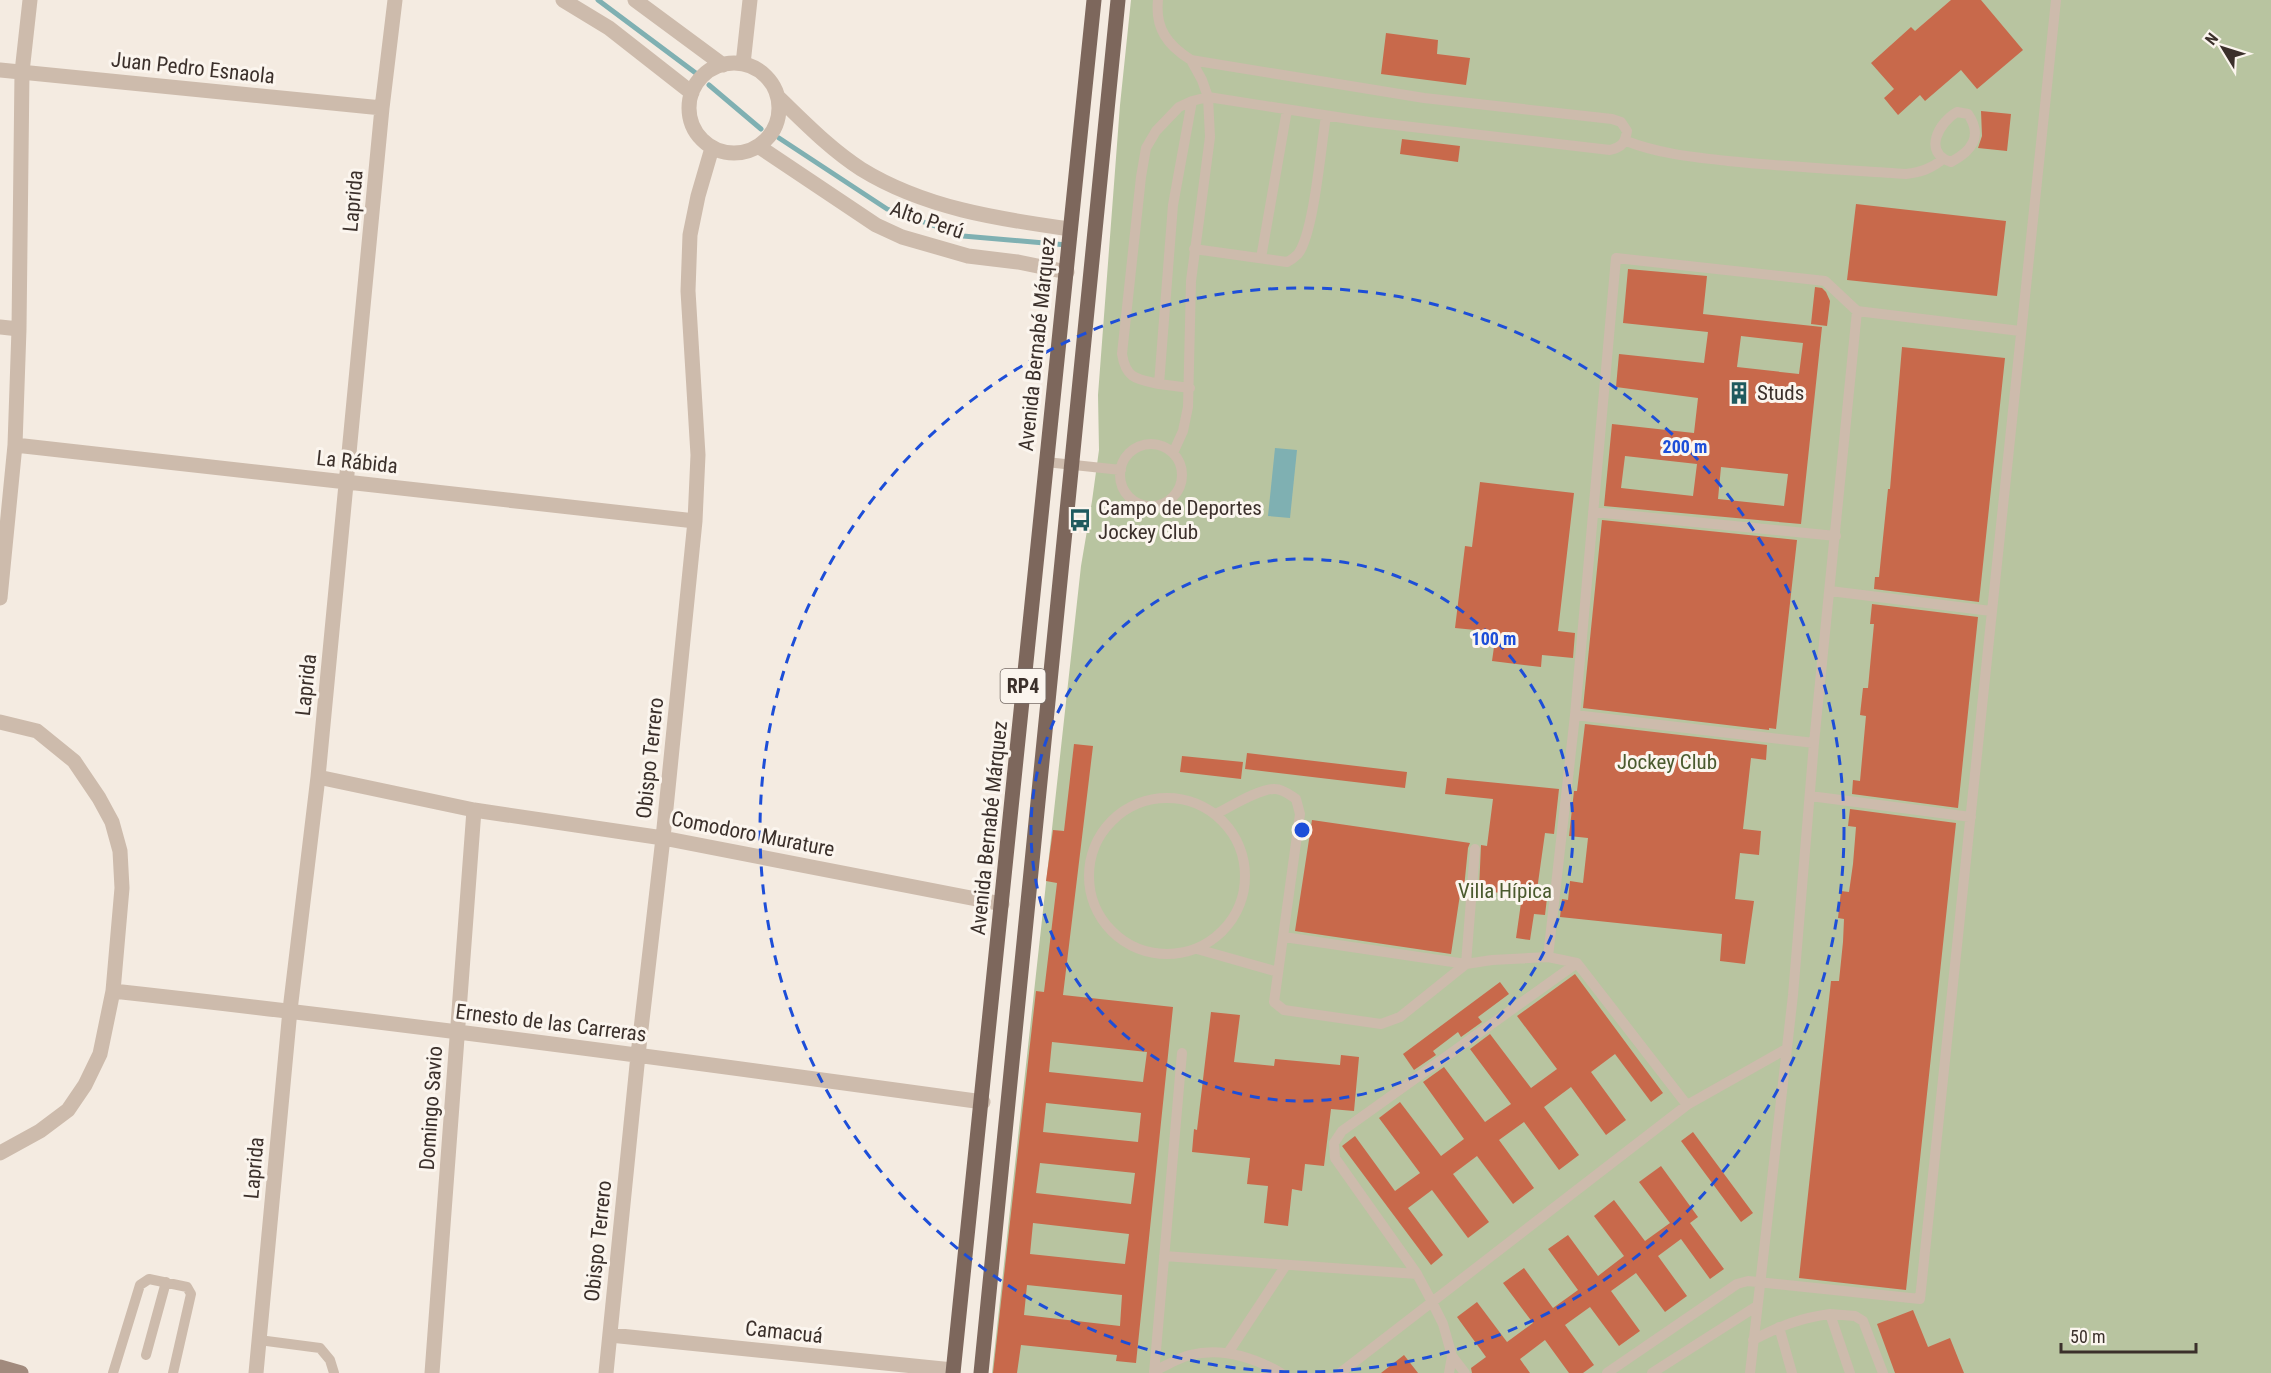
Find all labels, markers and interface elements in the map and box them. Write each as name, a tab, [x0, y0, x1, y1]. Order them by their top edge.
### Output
north arrow	[2193, 18, 2253, 78]
text: N	[2201, 29, 2222, 49]
street label: Juan Pedro Esnaola	[110, 47, 276, 89]
street label: Laprida	[338, 169, 368, 233]
street label: Alto Perú	[887, 196, 967, 244]
street label: Avenida Bernabé Márquez	[1014, 236, 1060, 452]
building icon: Studs	[1726, 380, 1752, 406]
place label: Studs	[1757, 381, 1804, 405]
text: 200 m	[1663, 436, 1707, 457]
street label: La Rábida	[315, 446, 399, 478]
place label: Campo de Deportes Jockey Club	[1098, 496, 1262, 544]
bus stop icon: Campo de Deportes Jockey Club	[1067, 507, 1093, 533]
text: 100 m	[1472, 628, 1516, 649]
street label: Laprida	[291, 653, 321, 717]
road number: RP4	[1000, 669, 1046, 703]
street label: Obispo Terrero	[632, 696, 668, 820]
street label: Avenida Bernabé Márquez	[966, 720, 1012, 936]
park label: Jockey Club	[1617, 750, 1717, 774]
street label: Comodoro Murature	[669, 806, 837, 862]
centre of rings	[1292, 820, 1312, 840]
park label: Villa Hípica	[1458, 879, 1552, 903]
street label: Ernesto de las Carreras	[454, 999, 648, 1047]
street label: Domingo Savio	[415, 1045, 447, 1171]
street label: Laprida	[239, 1136, 269, 1200]
street label: Obispo Terrero	[580, 1179, 616, 1303]
street label: Camacuá	[744, 1316, 824, 1348]
scale bar	[2061, 1316, 2196, 1354]
text: 50 m	[2070, 1326, 2105, 1347]

